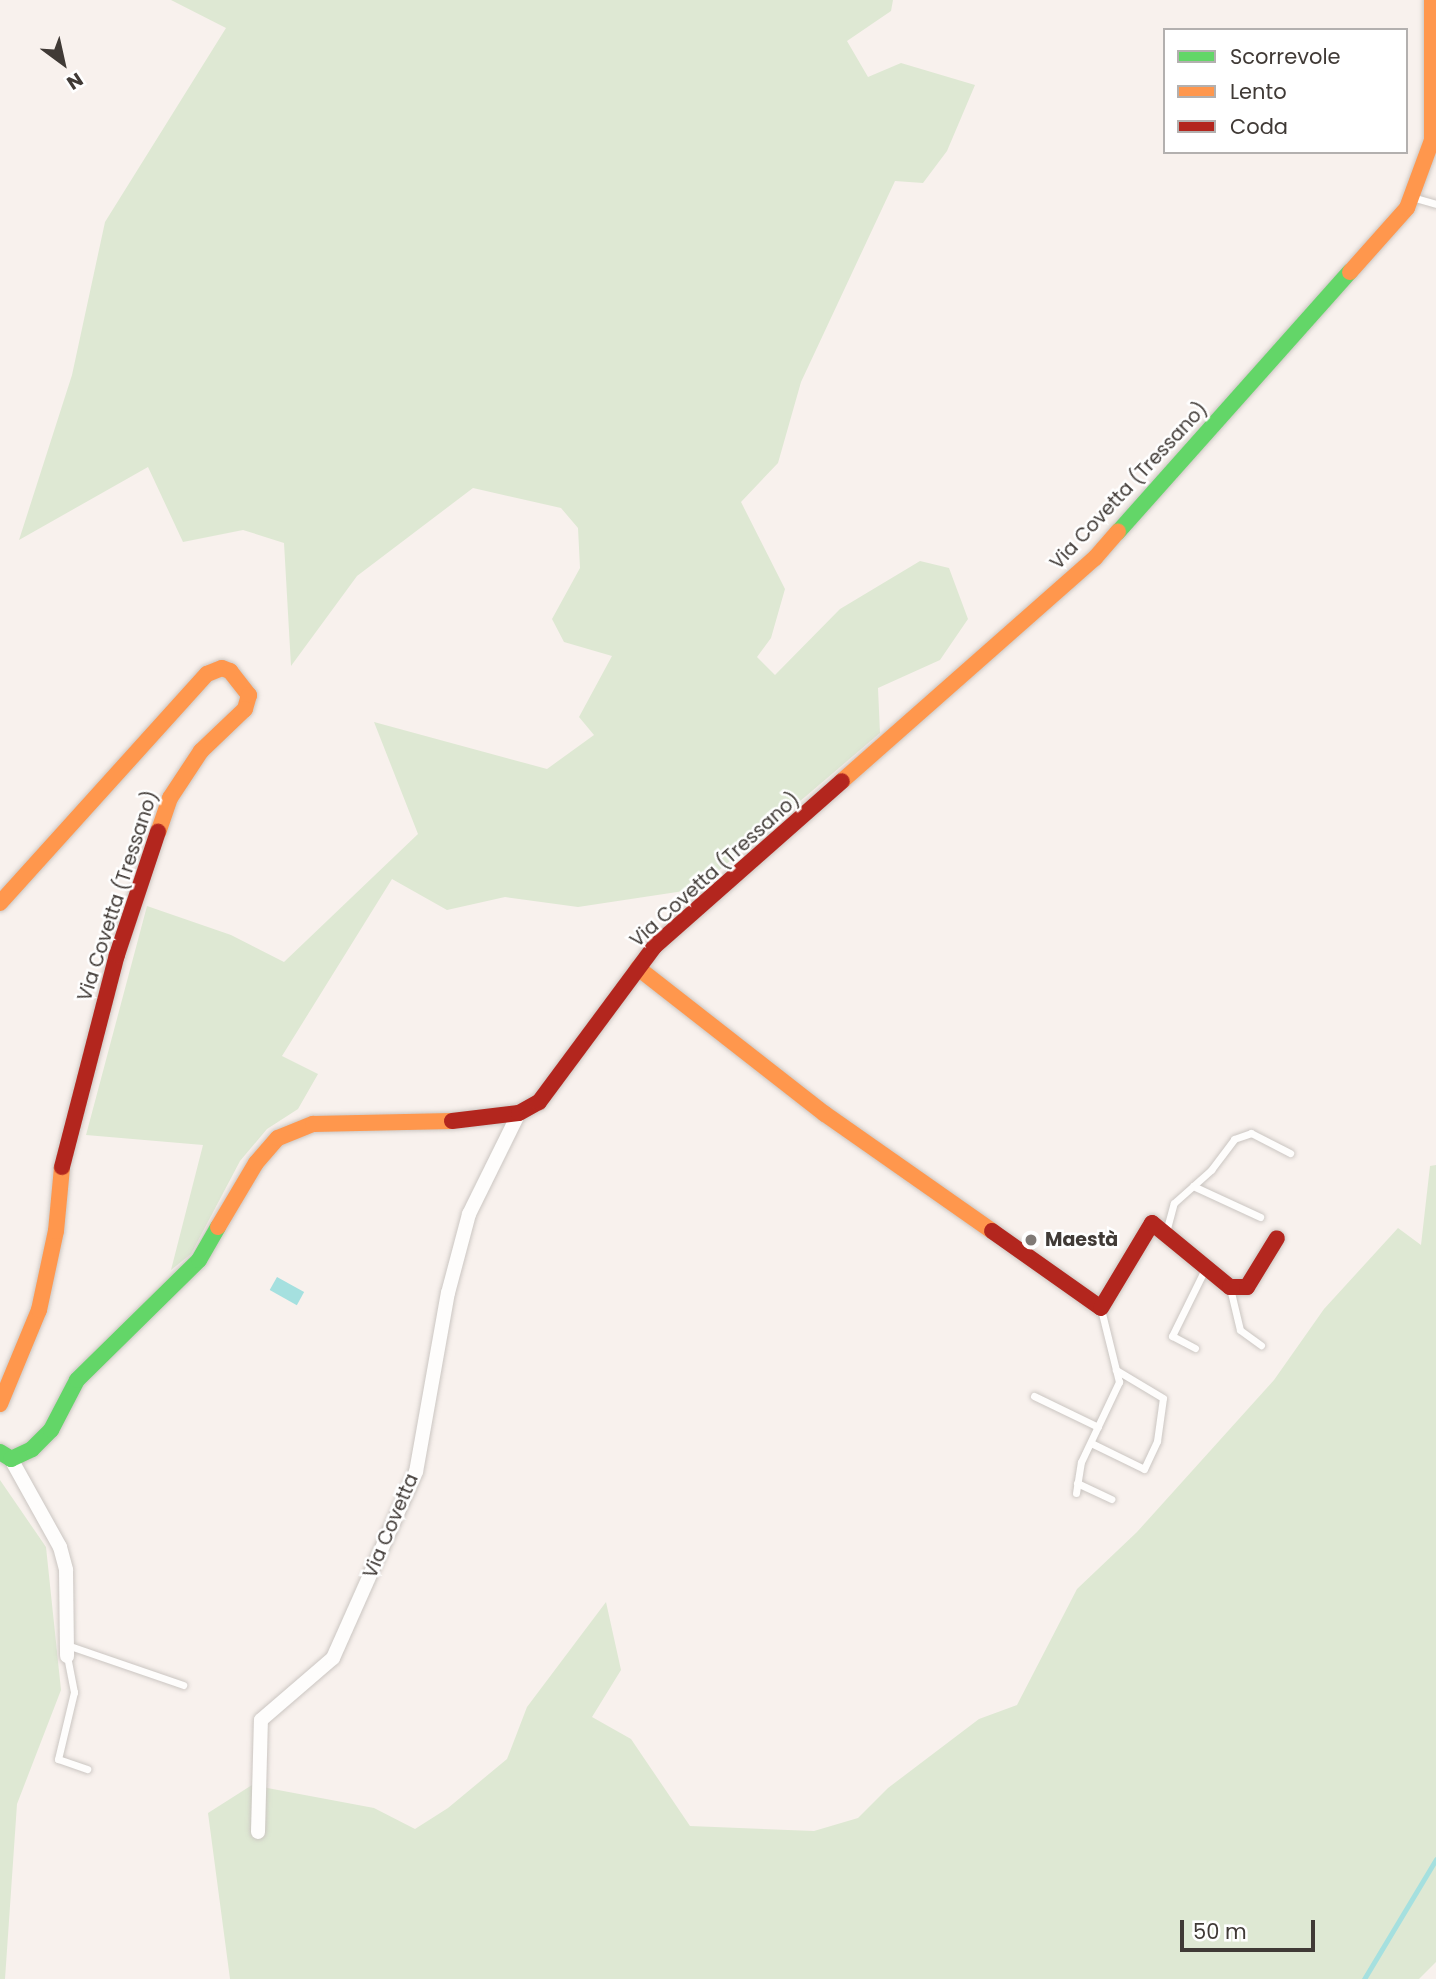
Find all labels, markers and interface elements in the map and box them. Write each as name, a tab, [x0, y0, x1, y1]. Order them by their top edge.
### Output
north arrow	[28, 28, 98, 98]
legend	[1163, 28, 1408, 154]
text: Scorrevole	[1230, 42, 1341, 71]
text: N	[61, 66, 88, 96]
text: Lento	[1230, 77, 1287, 106]
text: Coda	[1230, 112, 1288, 141]
street label: Via Covetta (Tressano)	[1046, 398, 1212, 574]
street label: Via Covetta (Tressano)	[73, 788, 163, 1004]
street label: Via Covetta (Tressano)	[626, 788, 804, 952]
place label: Maestà	[1045, 1229, 1118, 1251]
marker: Maestà	[1023, 1232, 1039, 1248]
street label: Via Covetta	[359, 1470, 423, 1582]
scale bar	[1184, 1906, 1319, 1950]
text: 50 m	[1193, 1917, 1247, 1946]

